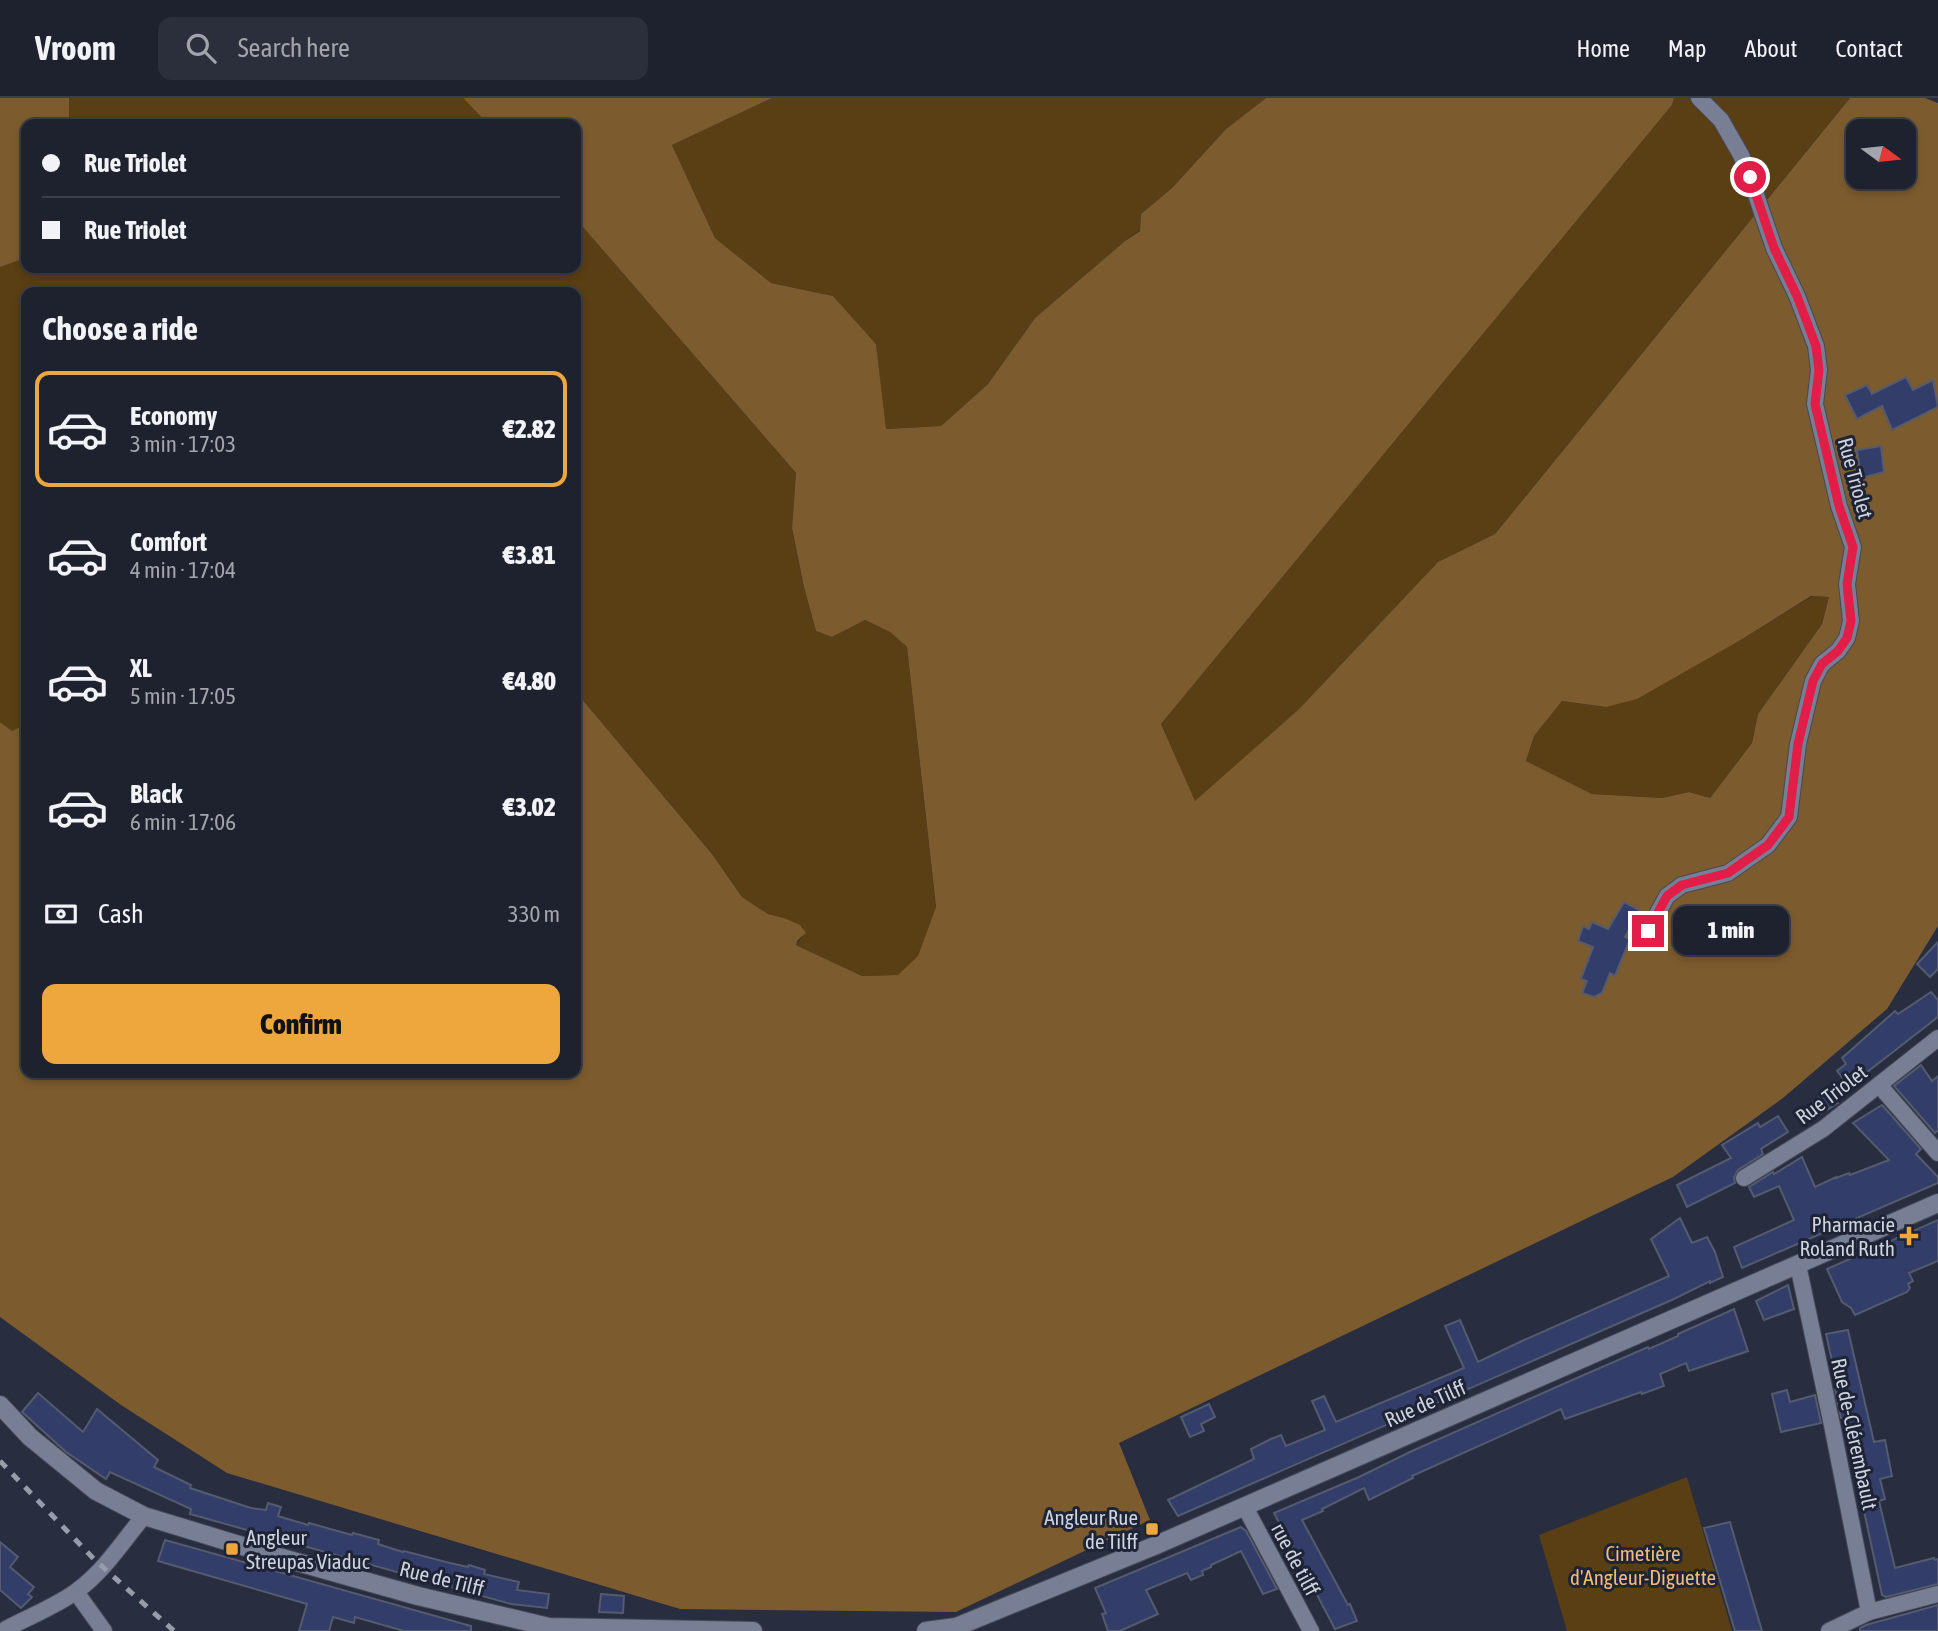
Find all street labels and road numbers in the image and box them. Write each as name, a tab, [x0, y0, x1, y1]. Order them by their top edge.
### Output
street label: Rue Triolet	[1834, 435, 1878, 521]
street label: Rue Triolet	[1791, 1059, 1871, 1129]
street label: Rue de-Clérembault	[1827, 1356, 1883, 1512]
street label: Rue de Tilff	[1381, 1374, 1470, 1431]
street label: rue de tilff	[1267, 1519, 1325, 1600]
street label: Rue de Tilff	[397, 1556, 487, 1600]

